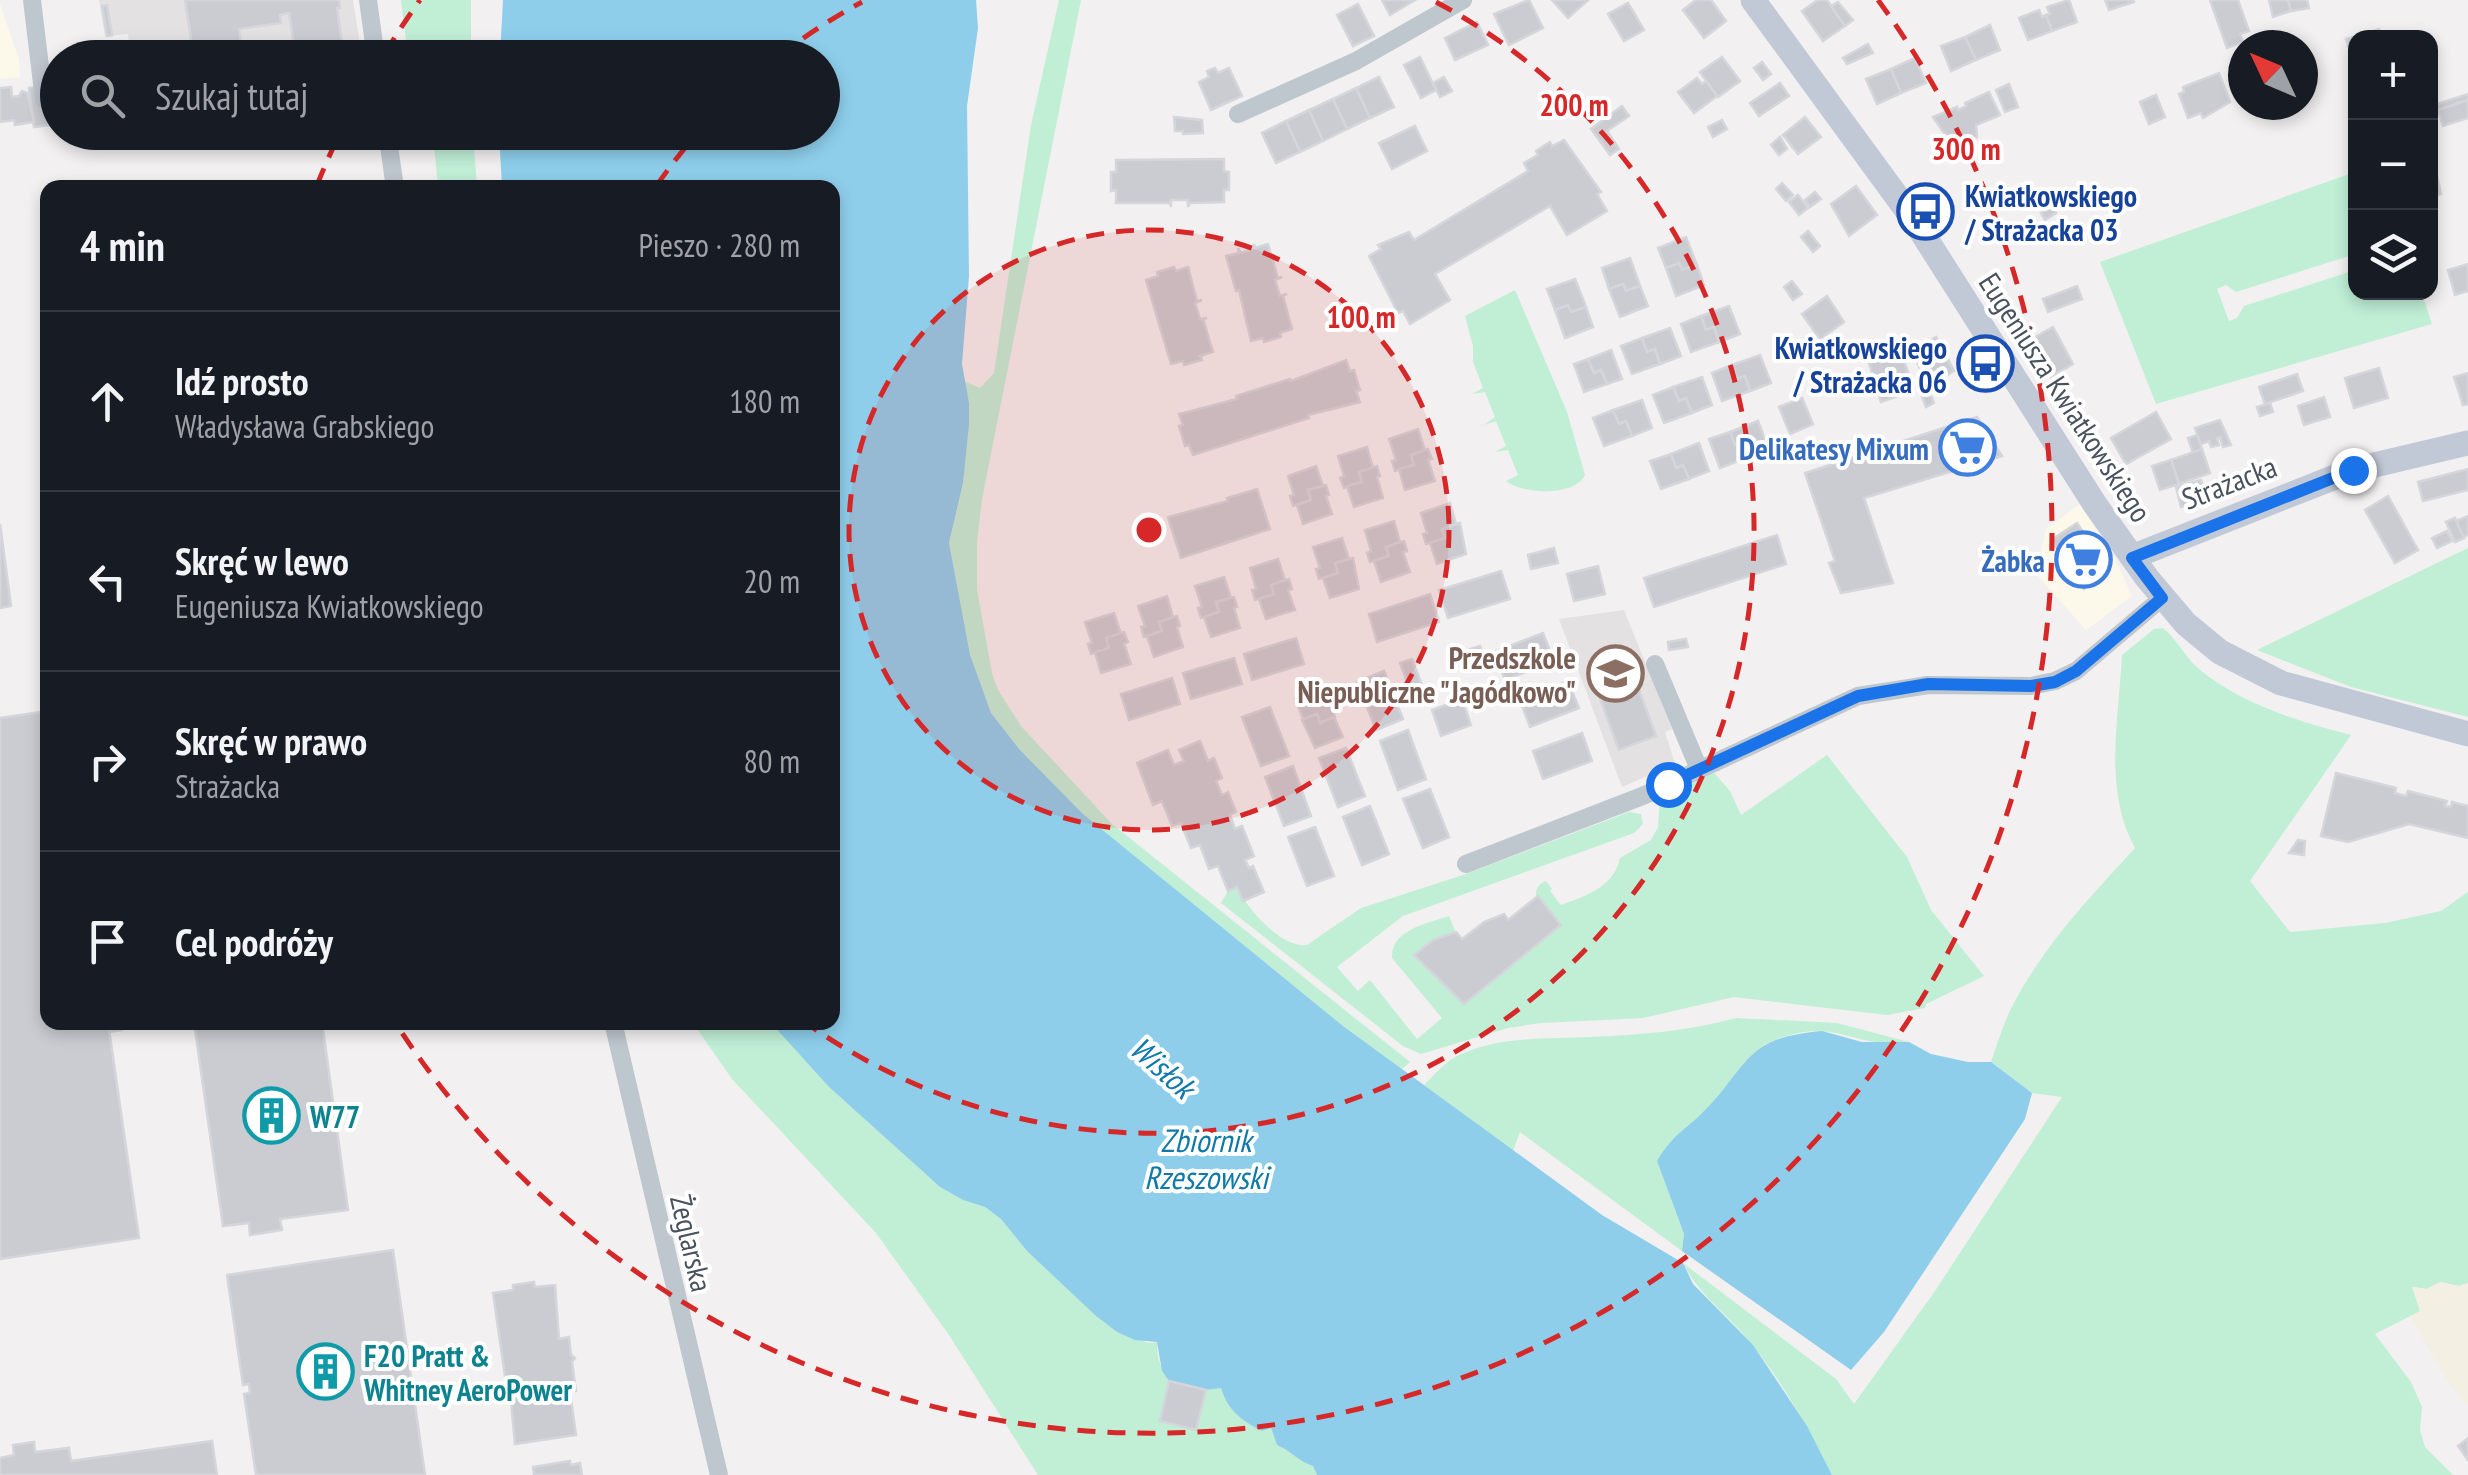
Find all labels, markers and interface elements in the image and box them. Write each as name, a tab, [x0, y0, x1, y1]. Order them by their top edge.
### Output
north arrow	[2228, 30, 2318, 120]
map controls	[2348, 30, 2438, 300]
button: +	[2348, 30, 2438, 120]
search box	[40, 40, 840, 150]
icon: search	[75, 68, 130, 123]
text: Szukaj tutaj	[155, 71, 308, 120]
text: 200 m	[1539, 85, 1609, 124]
button: −	[2348, 120, 2438, 210]
text: 300 m	[1931, 129, 2001, 168]
place label: Kwiatkowskiego / Strażacka 03	[1964, 176, 2137, 249]
bus stop icon: Kwiatkowskiego / Strażacka 03	[1896, 182, 1956, 242]
button: layers	[2348, 210, 2438, 300]
text: 4 min	[80, 218, 165, 273]
text: Pieszo · 280 m	[638, 224, 800, 266]
street label: Eugeniusza Kwiatkowskiego	[1971, 265, 2161, 529]
text: 100 m	[1326, 297, 1396, 336]
place label: Kwiatkowskiego / Strażacka 06	[1775, 328, 1947, 401]
bus stop icon: Kwiatkowskiego / Strażacka 06	[1956, 334, 2016, 394]
text: Idź prosto	[175, 356, 309, 405]
icon: ahead	[80, 374, 135, 429]
text: 180 m	[729, 380, 800, 422]
text: Władysława Grabskiego	[175, 405, 434, 447]
supermarket icon: Delikatesy Mixum	[1938, 418, 1998, 478]
place label: Delikatesy Mixum	[1739, 429, 1929, 468]
street label: Strażacka	[2176, 446, 2282, 518]
route end	[2331, 448, 2377, 494]
centre of rings	[1131, 512, 1167, 548]
supermarket icon: Żabka	[2054, 530, 2114, 590]
text: Skręć w lewo	[175, 536, 349, 585]
place label: Żabka	[1981, 541, 2045, 580]
icon: left	[80, 554, 135, 609]
text: 20 m	[744, 560, 800, 602]
text: Eugeniusza Kwiatkowskiego	[175, 585, 484, 627]
place label: Przedszkole Niepubliczne "Jagódkowo"	[1298, 638, 1576, 711]
school or university icon: Przedszkole Niepubliczne "Jagódkowo"	[1585, 644, 1645, 704]
text: Skręć w prawo	[175, 716, 367, 765]
icon: right	[80, 734, 135, 789]
text: 80 m	[744, 740, 800, 782]
route start	[1646, 762, 1692, 808]
text: Strażacka	[175, 765, 280, 807]
icon: arrive	[80, 914, 135, 969]
text: Cel podróży	[175, 917, 333, 966]
water label: Wisłok	[1122, 1027, 1207, 1109]
building icon: W77	[241, 1086, 301, 1146]
place label: W77	[309, 1097, 360, 1136]
water label: Zbiornik Rzeszowski	[1144, 1119, 1272, 1198]
street label: Żeglarska	[662, 1191, 722, 1295]
place label: F20 Pratt & Whitney AeroPower	[363, 1336, 572, 1409]
building icon: F20 Pratt & Whitney AeroPower	[295, 1342, 355, 1402]

